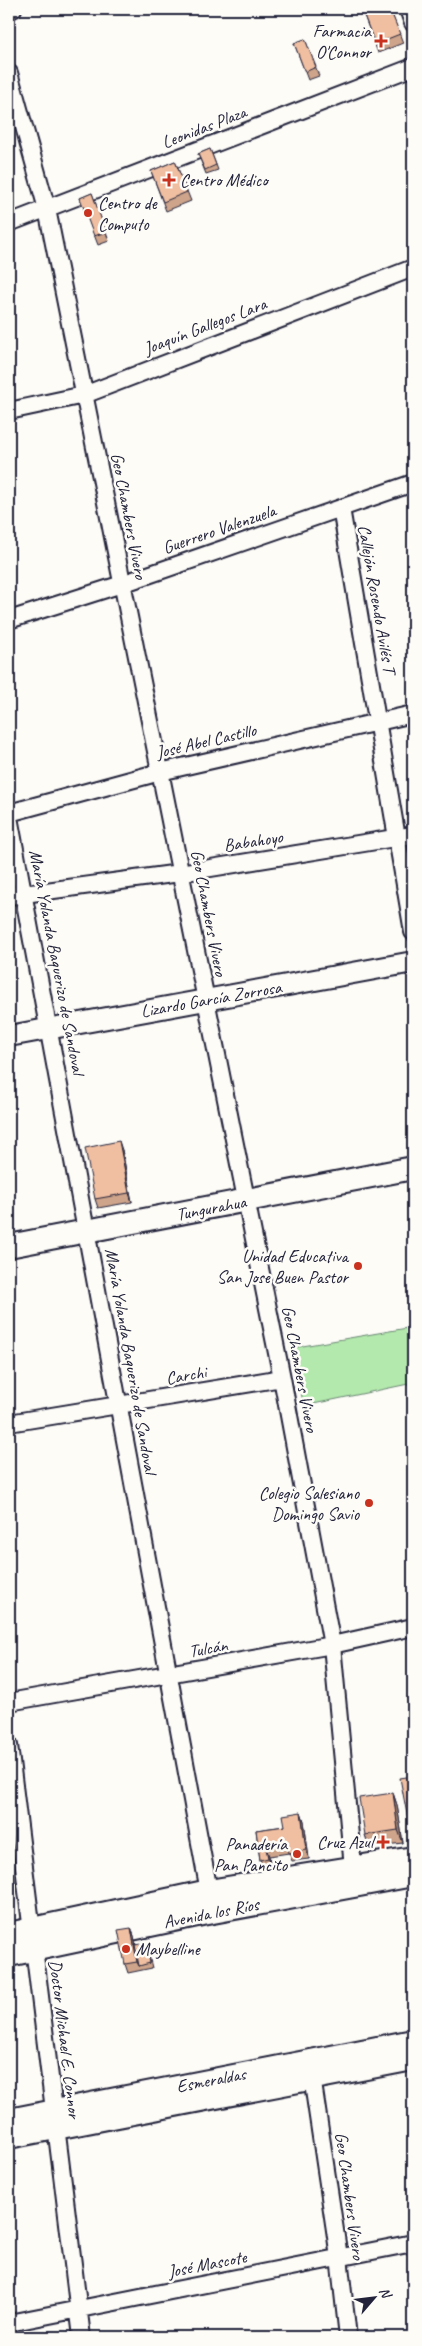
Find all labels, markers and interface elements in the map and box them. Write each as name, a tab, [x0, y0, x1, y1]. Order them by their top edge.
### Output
place label: Farmacia O'Connor	[313, 20, 373, 63]
marker: Farmacia O'Connor	[375, 35, 387, 47]
street label: Leonidas Plaza	[159, 100, 251, 153]
place label: Centro Médico	[180, 169, 269, 191]
marker: Centro Médico	[162, 173, 176, 187]
place label: Centro de Computo	[98, 192, 158, 235]
marker: Centro de Computo	[82, 207, 94, 219]
street label: Joaquín Gallegos Lara	[140, 292, 271, 360]
street label: Geo Chambers Vivero	[106, 451, 152, 583]
street label: Guerrero Valenzuela	[160, 499, 280, 559]
street label: Callejón Rosendo Avilés T	[353, 523, 402, 679]
street label: José Abel Castillo	[153, 718, 260, 763]
street label: Babahoyo	[222, 825, 286, 857]
street label: María Yolanda Baquerizo de Sandoval	[24, 848, 90, 1079]
street label: Geo Chambers Vivero	[186, 848, 232, 980]
street label: Lizardo García Zorrosa	[139, 976, 284, 1022]
street label: Tungurahua	[174, 1190, 249, 1226]
place label: Unidad Educativa San Jose Buen Pastor	[217, 1245, 350, 1288]
street label: María Yolanda Baquerizo de Sandoval	[100, 1247, 162, 1478]
marker: Unidad Educativa San Jose Buen Pastor	[352, 1260, 364, 1272]
street label: Geo Chambers Vivero	[277, 1304, 323, 1436]
street label: Carchi	[164, 1360, 211, 1389]
place label: Colegio Salesiano Domingo Savio	[259, 1482, 361, 1525]
marker: Colegio Salesiano Domingo Savio	[363, 1497, 375, 1509]
street label: Tulcán	[187, 1634, 230, 1662]
place label: Cruz Azul	[317, 1831, 376, 1853]
place label: Panadería Pan Pancito	[214, 1833, 289, 1876]
marker: Cruz Azul	[377, 1836, 389, 1848]
marker: Panadería Pan Pancito	[291, 1848, 303, 1860]
street label: Avenida los Ríos	[162, 1893, 262, 1933]
place label: Maybelline	[136, 1938, 201, 1960]
marker: Maybelline	[120, 1943, 132, 1955]
street label: Doctor Michael E. Connor	[44, 1958, 86, 2121]
street label: Esmeraldas	[175, 2062, 249, 2097]
street label: Geo Chambers Vivero	[330, 2131, 370, 2263]
street label: José Mascote	[165, 2245, 249, 2283]
north arrow	[350, 2274, 400, 2324]
text: N	[375, 2284, 396, 2302]

